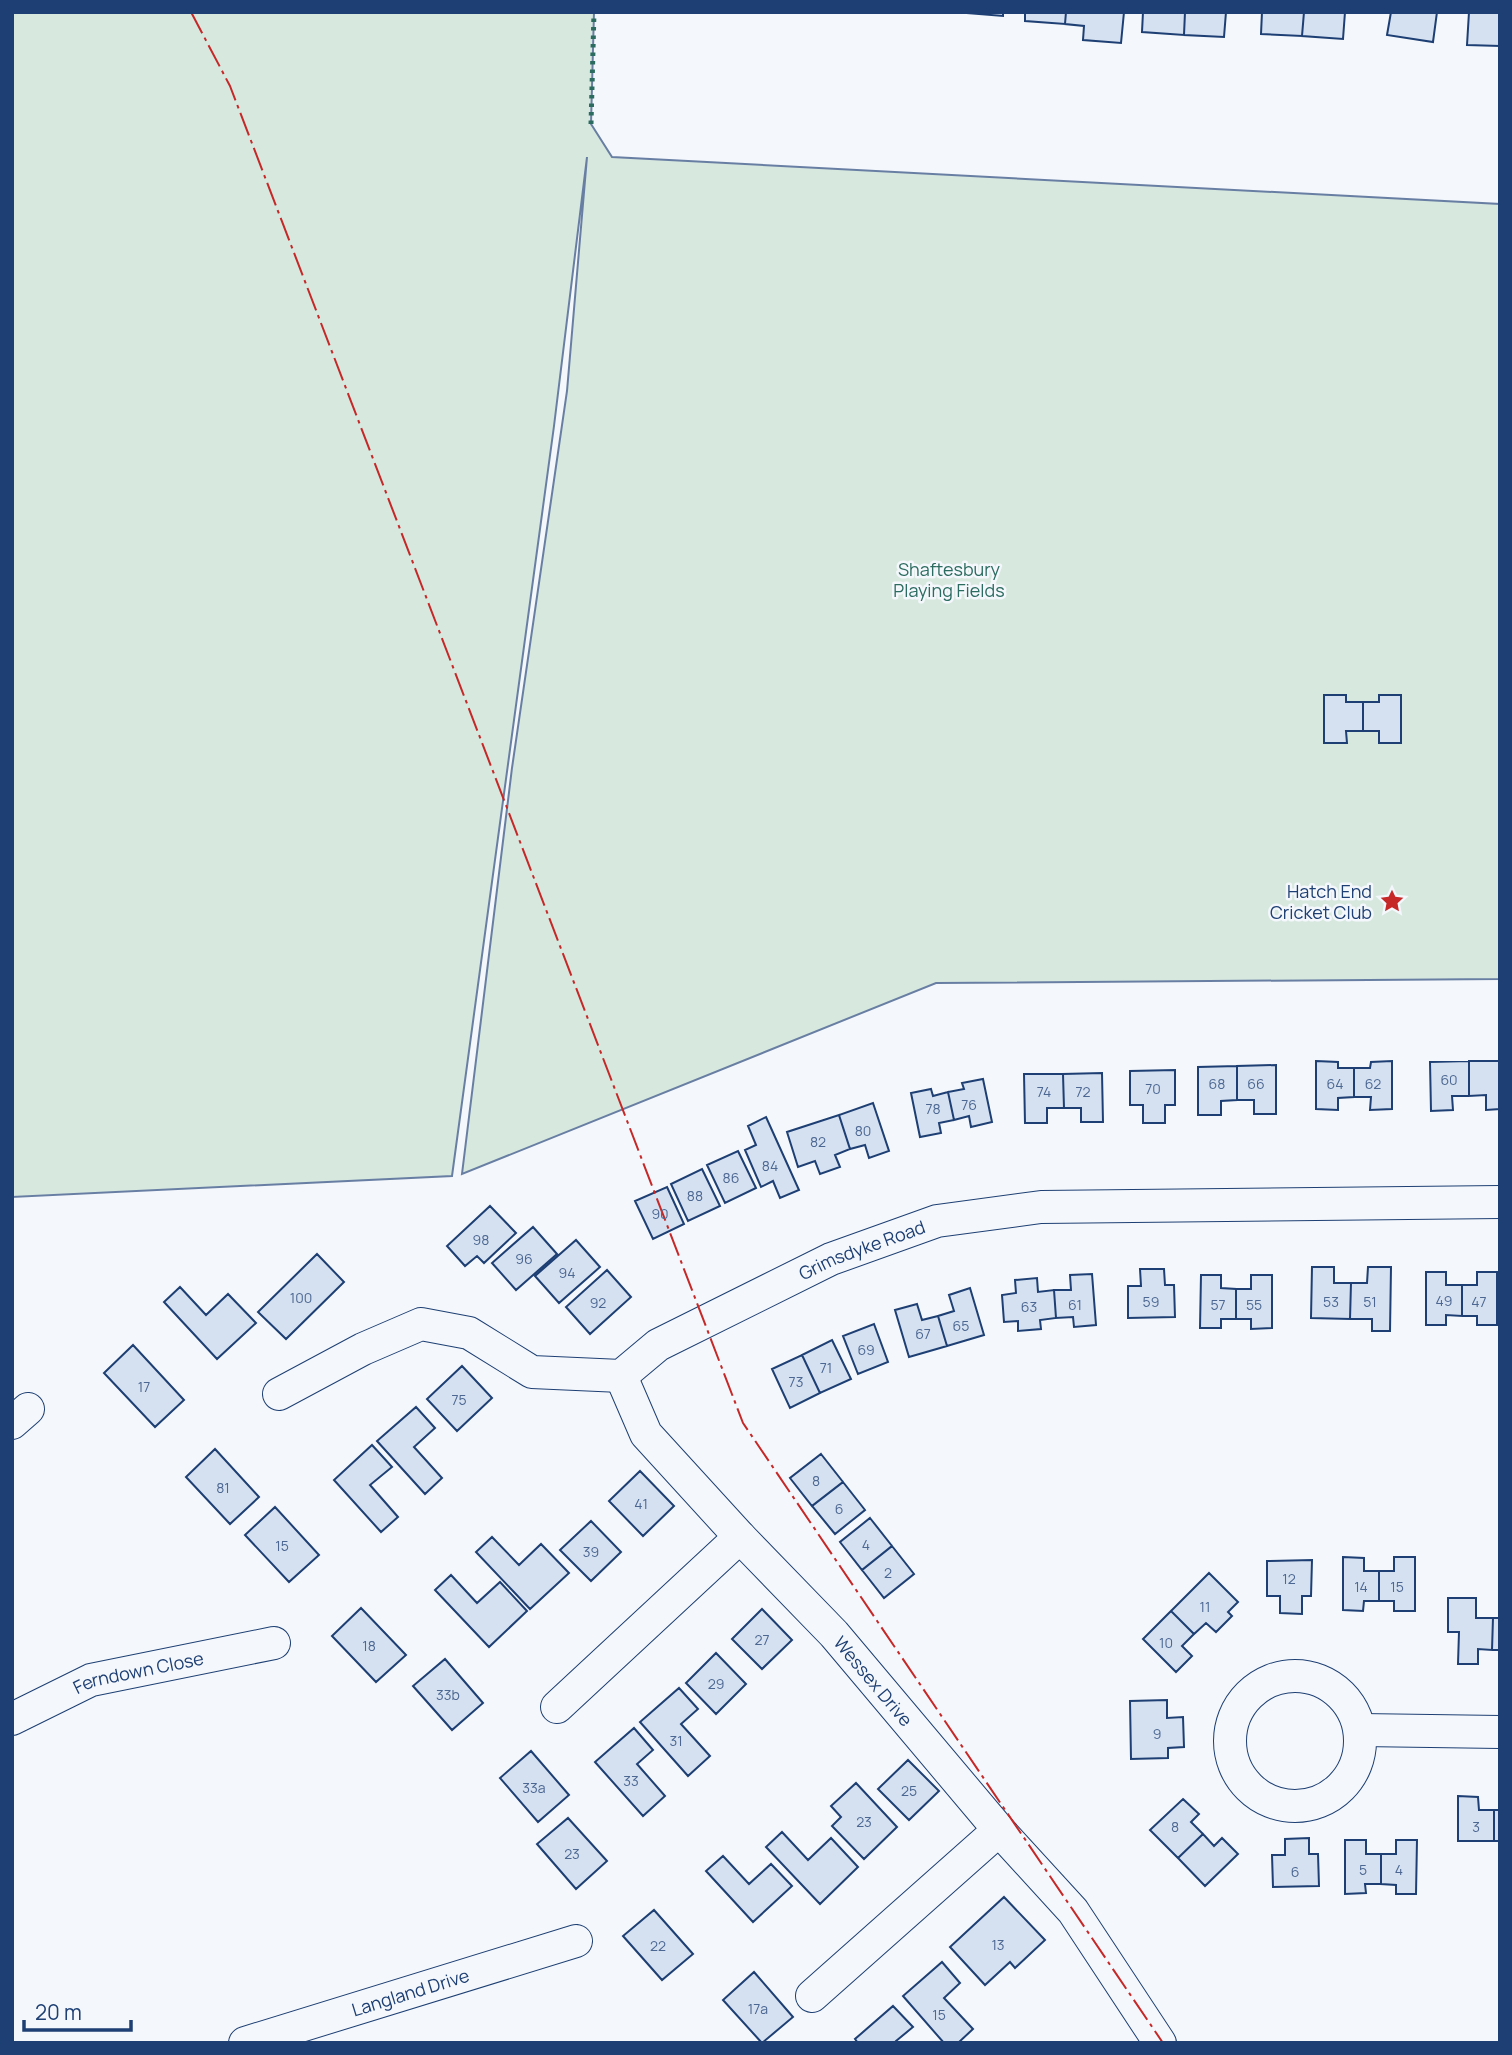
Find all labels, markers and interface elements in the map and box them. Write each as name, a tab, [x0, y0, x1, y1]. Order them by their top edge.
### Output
park label: Shaftesbury Playing Fields	[893, 557, 1005, 602]
place label: Hatch End Cricket Club	[1270, 879, 1372, 924]
place icon: Hatch End Cricket Club	[1378, 887, 1406, 915]
house number: 60	[1440, 1070, 1458, 1089]
house number: 68	[1209, 1074, 1225, 1093]
house number: 66	[1247, 1074, 1265, 1093]
house number: 64	[1327, 1074, 1343, 1093]
house number: 62	[1365, 1074, 1381, 1093]
house number: 70	[1145, 1079, 1161, 1098]
house number: 74	[1037, 1082, 1051, 1101]
house number: 72	[1075, 1082, 1091, 1101]
house number: 76	[961, 1095, 977, 1114]
house number: 78	[925, 1099, 941, 1118]
house number: 80	[855, 1121, 871, 1140]
house number: 82	[810, 1132, 826, 1151]
house number: 84	[762, 1156, 778, 1175]
house number: 86	[723, 1168, 739, 1187]
house number: 88	[687, 1186, 703, 1205]
house number: 90	[651, 1204, 669, 1223]
street label: Grimsdyke Road	[794, 1214, 928, 1285]
house number: 98	[473, 1230, 489, 1249]
house number: 96	[515, 1249, 533, 1268]
house number: 94	[559, 1263, 575, 1282]
house number: 100	[290, 1288, 312, 1307]
house number: 49	[1436, 1291, 1452, 1310]
house number: 59	[1143, 1292, 1159, 1311]
house number: 53	[1323, 1292, 1339, 1311]
house number: 51	[1363, 1292, 1377, 1311]
house number: 47	[1471, 1292, 1487, 1311]
house number: 92	[590, 1293, 606, 1312]
house number: 61	[1068, 1295, 1082, 1314]
house number: 57	[1210, 1295, 1226, 1314]
house number: 55	[1246, 1295, 1262, 1314]
house number: 63	[1021, 1297, 1037, 1316]
house number: 65	[953, 1316, 969, 1335]
house number: 67	[915, 1324, 931, 1343]
house number: 69	[857, 1340, 875, 1359]
house number: 71	[820, 1358, 832, 1377]
house number: 73	[789, 1372, 803, 1391]
house number: 17	[138, 1377, 150, 1396]
house number: 75	[451, 1390, 467, 1409]
house number: 8	[812, 1471, 820, 1490]
house number: 81	[216, 1478, 230, 1497]
house number: 41	[634, 1494, 648, 1513]
house number: 6	[835, 1499, 843, 1518]
house number: 4	[862, 1535, 870, 1554]
house number: 15	[275, 1536, 289, 1555]
house number: 39	[583, 1542, 599, 1561]
house number: 2	[884, 1563, 892, 1582]
house number: 12	[1282, 1569, 1296, 1588]
house number: 14	[1354, 1577, 1368, 1596]
house number: 15	[1390, 1577, 1404, 1596]
house number: 11	[1200, 1597, 1210, 1616]
house number: 27	[754, 1630, 770, 1649]
street label: Wessex Drive	[829, 1631, 918, 1731]
house number: 10	[1159, 1633, 1173, 1652]
house number: 18	[362, 1636, 376, 1655]
street label: Ferndown Close	[69, 1646, 206, 1699]
house number: 29	[708, 1674, 724, 1693]
house number: 33b	[436, 1685, 460, 1704]
house number: 9	[1153, 1724, 1161, 1743]
house number: 31	[669, 1731, 683, 1750]
house number: 33	[623, 1771, 639, 1790]
house number: 33a	[522, 1778, 546, 1797]
house number: 25	[901, 1781, 917, 1800]
house number: 23	[856, 1812, 872, 1831]
house number: 8	[1171, 1817, 1179, 1836]
house number: 3	[1472, 1817, 1480, 1836]
house number: 23	[564, 1844, 580, 1863]
house number: 5	[1359, 1860, 1367, 1879]
house number: 4	[1395, 1860, 1403, 1879]
house number: 6	[1291, 1862, 1299, 1881]
house number: 13	[991, 1935, 1005, 1954]
house number: 22	[650, 1936, 666, 1955]
street label: Langland Drive	[349, 1963, 472, 2021]
scale bar	[24, 1988, 131, 2032]
text: 20 m	[35, 1998, 82, 2026]
house number: 17a	[748, 1999, 768, 2018]
house number: 15	[932, 2005, 946, 2024]

